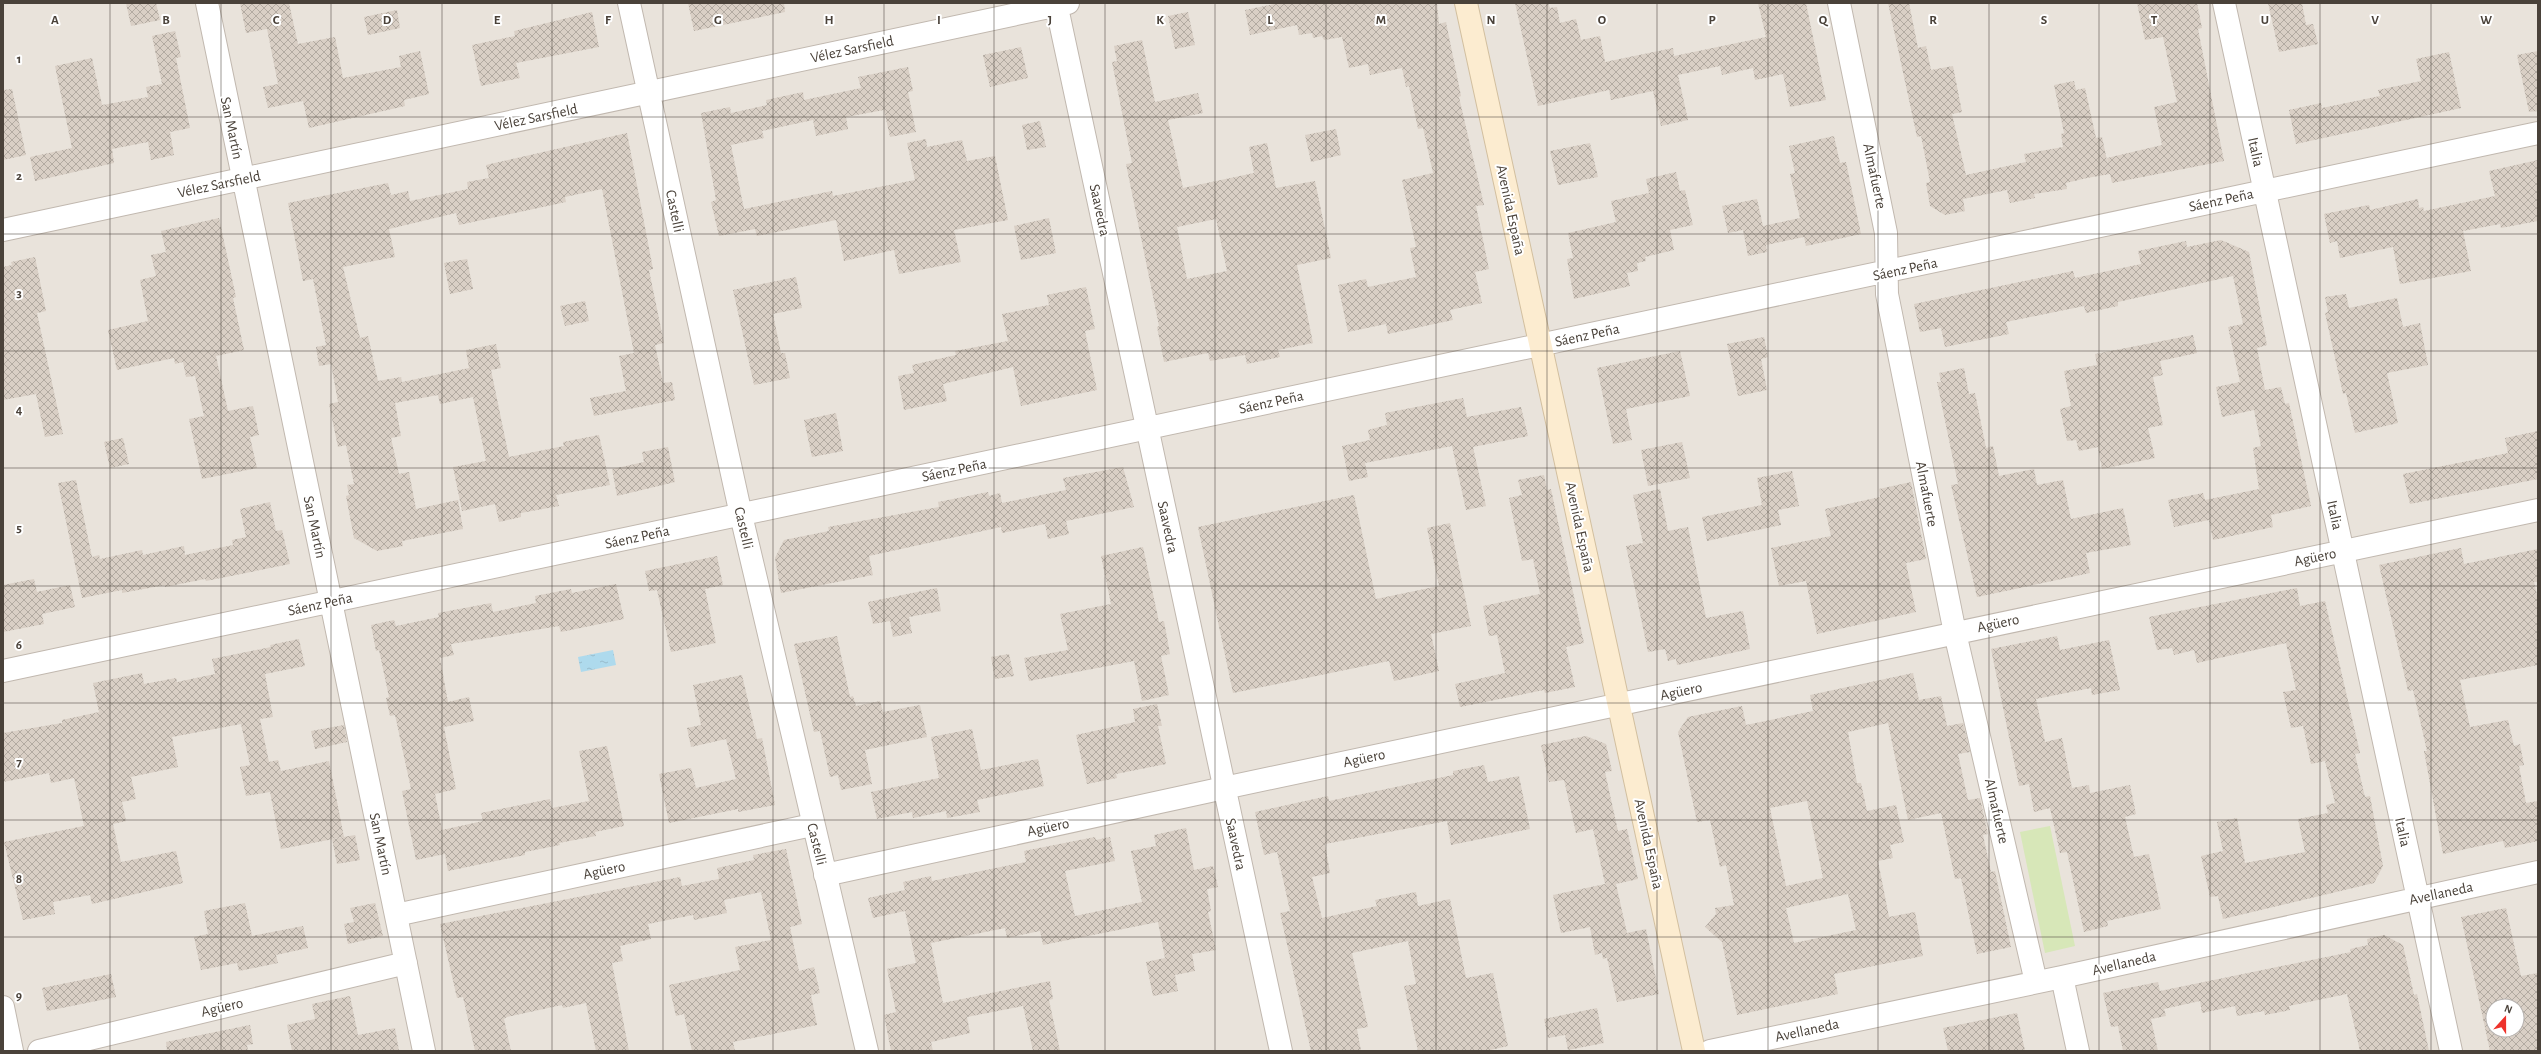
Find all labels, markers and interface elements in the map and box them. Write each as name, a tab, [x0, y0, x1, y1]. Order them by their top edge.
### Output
text: A	[51, 14, 59, 27]
text: B	[162, 14, 170, 27]
text: C	[273, 14, 280, 27]
text: D	[383, 14, 392, 27]
text: E	[494, 14, 501, 27]
text: F	[605, 14, 612, 27]
text: G	[714, 14, 722, 27]
text: H	[824, 14, 834, 27]
text: I	[937, 14, 941, 27]
text: J	[1048, 14, 1052, 27]
text: K	[1156, 14, 1164, 27]
text: L	[1267, 14, 1273, 27]
text: M	[1376, 14, 1386, 27]
text: N	[1486, 14, 1496, 27]
text: O	[1598, 14, 1607, 27]
text: P	[1708, 14, 1716, 27]
text: Q	[1819, 14, 1829, 27]
text: R	[1929, 14, 1937, 27]
text: S	[2041, 14, 2048, 27]
text: T	[2151, 14, 2158, 27]
text: U	[2261, 14, 2269, 27]
text: V	[2371, 14, 2379, 27]
text: W	[2480, 14, 2492, 27]
street label: Vélez Sarsfield	[809, 33, 895, 66]
text: 1	[17, 53, 21, 66]
street label: San Martín	[218, 96, 245, 161]
street label: Vélez Sarsfield	[493, 101, 579, 134]
street label: Italia	[2245, 136, 2266, 168]
street label: Almafuerte	[1860, 142, 1889, 210]
street label: Avenida España	[1494, 164, 1527, 257]
street label: Vélez Sarsfield	[176, 168, 262, 201]
text: 2	[16, 170, 22, 183]
street label: Saavedra	[1087, 183, 1112, 238]
street label: Sáenz Peña	[2187, 186, 2255, 215]
street label: Castelli	[663, 189, 686, 234]
street label: Sáenz Peña	[1871, 255, 1939, 284]
text: 3	[16, 287, 22, 300]
street label: Sáenz Peña	[1553, 321, 1621, 350]
street label: Sáenz Peña	[1237, 388, 1305, 417]
text: 4	[16, 404, 23, 417]
street label: Sáenz Peña	[920, 456, 988, 485]
street label: Almafuerte	[1913, 460, 1940, 528]
street label: Avenida España	[1563, 481, 1596, 574]
street label: San Martín	[301, 495, 328, 560]
street label: Italia	[2324, 499, 2345, 531]
street label: Saavedra	[1155, 500, 1180, 555]
street label: Castelli	[731, 506, 756, 551]
text: 5	[16, 522, 22, 535]
street label: Sáenz Peña	[603, 523, 671, 552]
street label: Agüero	[2293, 546, 2338, 569]
street label: Sáenz Peña	[286, 590, 354, 619]
street label: Agüero	[1976, 612, 2021, 635]
text: 6	[16, 639, 22, 652]
street label: Agüero	[1659, 680, 1704, 703]
street label: Agüero	[1342, 747, 1387, 770]
text: 7	[16, 756, 22, 769]
street label: Almafuerte	[1982, 777, 2011, 845]
street label: Avenida España	[1632, 798, 1665, 891]
street label: San Martín	[367, 812, 394, 877]
street label: Agüero	[1026, 816, 1071, 839]
street label: Italia	[2392, 816, 2413, 848]
street label: Saavedra	[1223, 817, 1248, 872]
street label: Castelli	[804, 822, 829, 867]
street label: Agüero	[582, 859, 627, 882]
text: 8	[16, 873, 22, 886]
street label: Avellaneda	[2408, 879, 2475, 908]
street label: Avellaneda	[2091, 949, 2158, 978]
text: 9	[16, 990, 22, 1003]
street label: Agüero	[200, 995, 245, 1020]
north arrow	[2485, 998, 2525, 1038]
text: N	[2503, 1003, 2514, 1016]
street label: Avellaneda	[1774, 1016, 1841, 1045]

